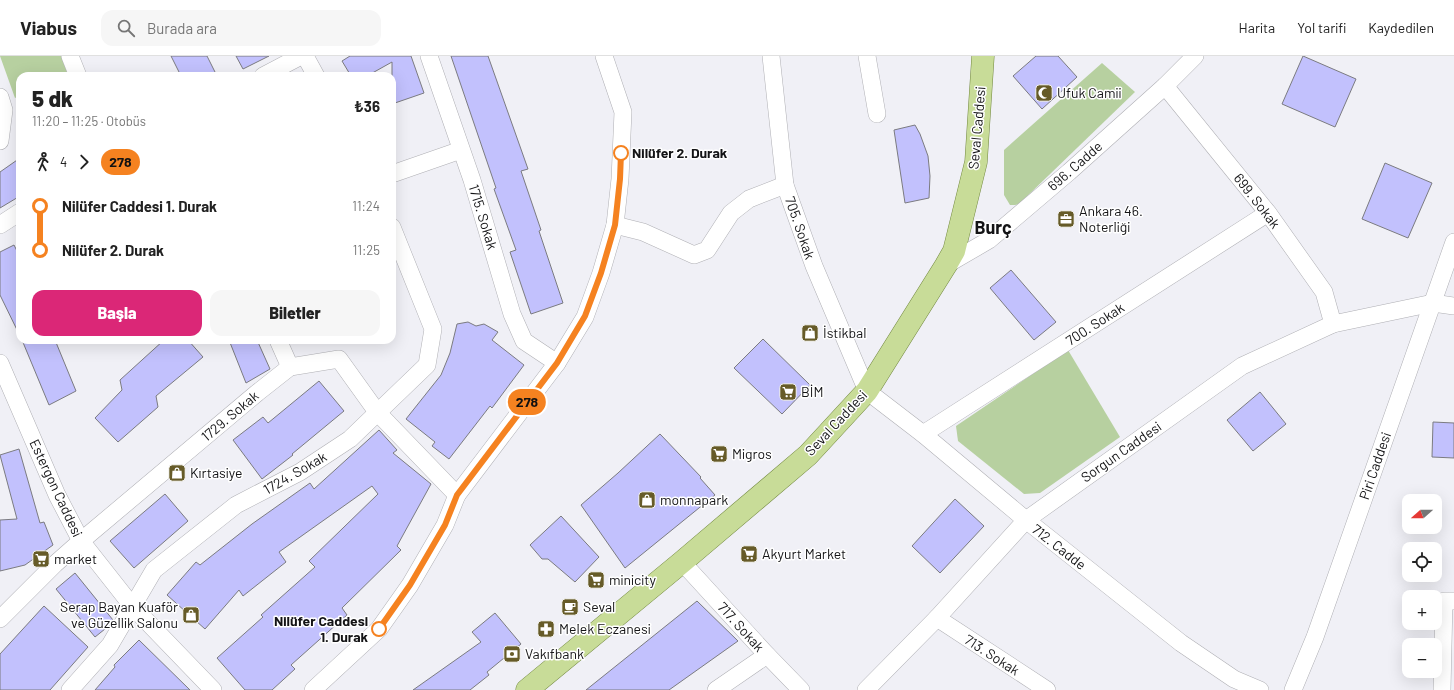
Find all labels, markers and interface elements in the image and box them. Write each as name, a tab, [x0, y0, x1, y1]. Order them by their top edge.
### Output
search box	[101, 10, 381, 46]
text: Viabus	[20, 16, 77, 39]
icon: search	[115, 17, 137, 39]
text: Burada ara	[147, 19, 217, 37]
text: Harita	[1239, 19, 1275, 36]
text: Yol tarifi	[1297, 19, 1346, 36]
text: Kaydedilen	[1368, 19, 1434, 36]
mosque icon: Ufuk Camii	[1034, 83, 1054, 103]
place label: Ufuk Camii	[1057, 84, 1121, 101]
text: 5 dk	[32, 85, 73, 111]
street label: Seval Caddesi	[964, 86, 989, 170]
text: ₺36	[354, 97, 380, 115]
text: 11:20 – 11:25 · Otobüs	[32, 113, 146, 129]
street label: 696. Cadde	[1044, 137, 1105, 194]
place label: Nilüfer 2. Durak	[632, 144, 728, 161]
marker: Nilüfer 2. Durak	[613, 145, 629, 161]
icon: walk	[32, 151, 54, 173]
icon: forward	[73, 151, 95, 173]
text: 278	[109, 153, 132, 170]
text: 4	[60, 154, 67, 170]
street label: 699. Sokak	[1231, 170, 1284, 232]
street label: 1715. Sokak	[466, 182, 501, 251]
street label: 705. Sokak	[782, 194, 819, 261]
text: Nilüfer Caddesi 1. Durak	[62, 197, 217, 215]
text: 11:24	[352, 198, 380, 214]
place label: Ankara 46. Noterliği	[1079, 202, 1143, 235]
office icon: Ankara 46. Noterliği	[1056, 209, 1076, 229]
district label: Burç	[974, 216, 1012, 238]
text: Nilüfer 2. Durak	[62, 241, 164, 259]
text: 11:25	[353, 242, 380, 258]
button: Başla	[32, 290, 202, 336]
button: Biletler	[210, 290, 380, 336]
street label: 700. Sokak	[1062, 298, 1127, 349]
shop icon: İstikbal	[800, 323, 820, 343]
place label: İstikbal	[823, 324, 866, 341]
supermarket icon: BİM	[778, 382, 798, 402]
place label: BİM	[801, 383, 823, 400]
street label: Seval Caddesi	[801, 386, 870, 459]
street label: 1729. Sokak	[197, 387, 262, 445]
line badge: 278	[504, 389, 550, 415]
text: 278	[516, 393, 538, 410]
street label: Sorgun Caddesi	[1077, 418, 1164, 486]
street label: Piri Caddesi	[1355, 430, 1394, 502]
street label: Estergon Caddesi	[26, 436, 87, 539]
supermarket icon: Migros	[709, 444, 729, 464]
place label: Migros	[732, 445, 772, 462]
street label: 1724. Sokak	[260, 448, 329, 498]
shop icon: Kırtasiye	[167, 463, 187, 483]
place label: Kırtasiye	[190, 464, 242, 481]
shop icon: monnapark	[637, 490, 657, 510]
place label: monnapark	[660, 491, 728, 508]
north arrow	[1402, 494, 1442, 534]
map controls	[1402, 494, 1442, 678]
street label: 712. Cadde	[1029, 520, 1090, 573]
button: locate	[1402, 542, 1442, 582]
supermarket icon: Akyurt Market	[739, 544, 759, 564]
place label: Akyurt Market	[762, 545, 846, 562]
supermarket icon: market	[31, 549, 51, 569]
place label: market	[54, 550, 97, 567]
supermarket icon: minicity	[586, 570, 606, 590]
place label: minicity	[609, 571, 656, 588]
button: +	[1402, 590, 1442, 630]
cafe icon: Seval	[560, 597, 580, 617]
place label: Serap Bayan Kuaför ve Güzellik Salonu	[60, 598, 178, 631]
place label: Seval	[583, 598, 615, 615]
street label: 717. Sokak	[715, 598, 768, 655]
shop icon: Serap Bayan Kuaför ve Güzellik Salonu	[181, 605, 201, 625]
place label: Nilüfer Caddesi 1. Durak	[274, 612, 369, 645]
pharmacy icon: Melek Eczanesi	[536, 619, 556, 639]
place label: Melek Eczanesi	[559, 620, 651, 637]
marker: Nilüfer Caddesi 1. Durak	[371, 621, 387, 637]
street label: 713. Sokak	[962, 630, 1023, 679]
button: −	[1402, 638, 1442, 678]
bank icon: Vakıfbank	[502, 644, 522, 664]
place label: Vakıfbank	[525, 645, 584, 662]

